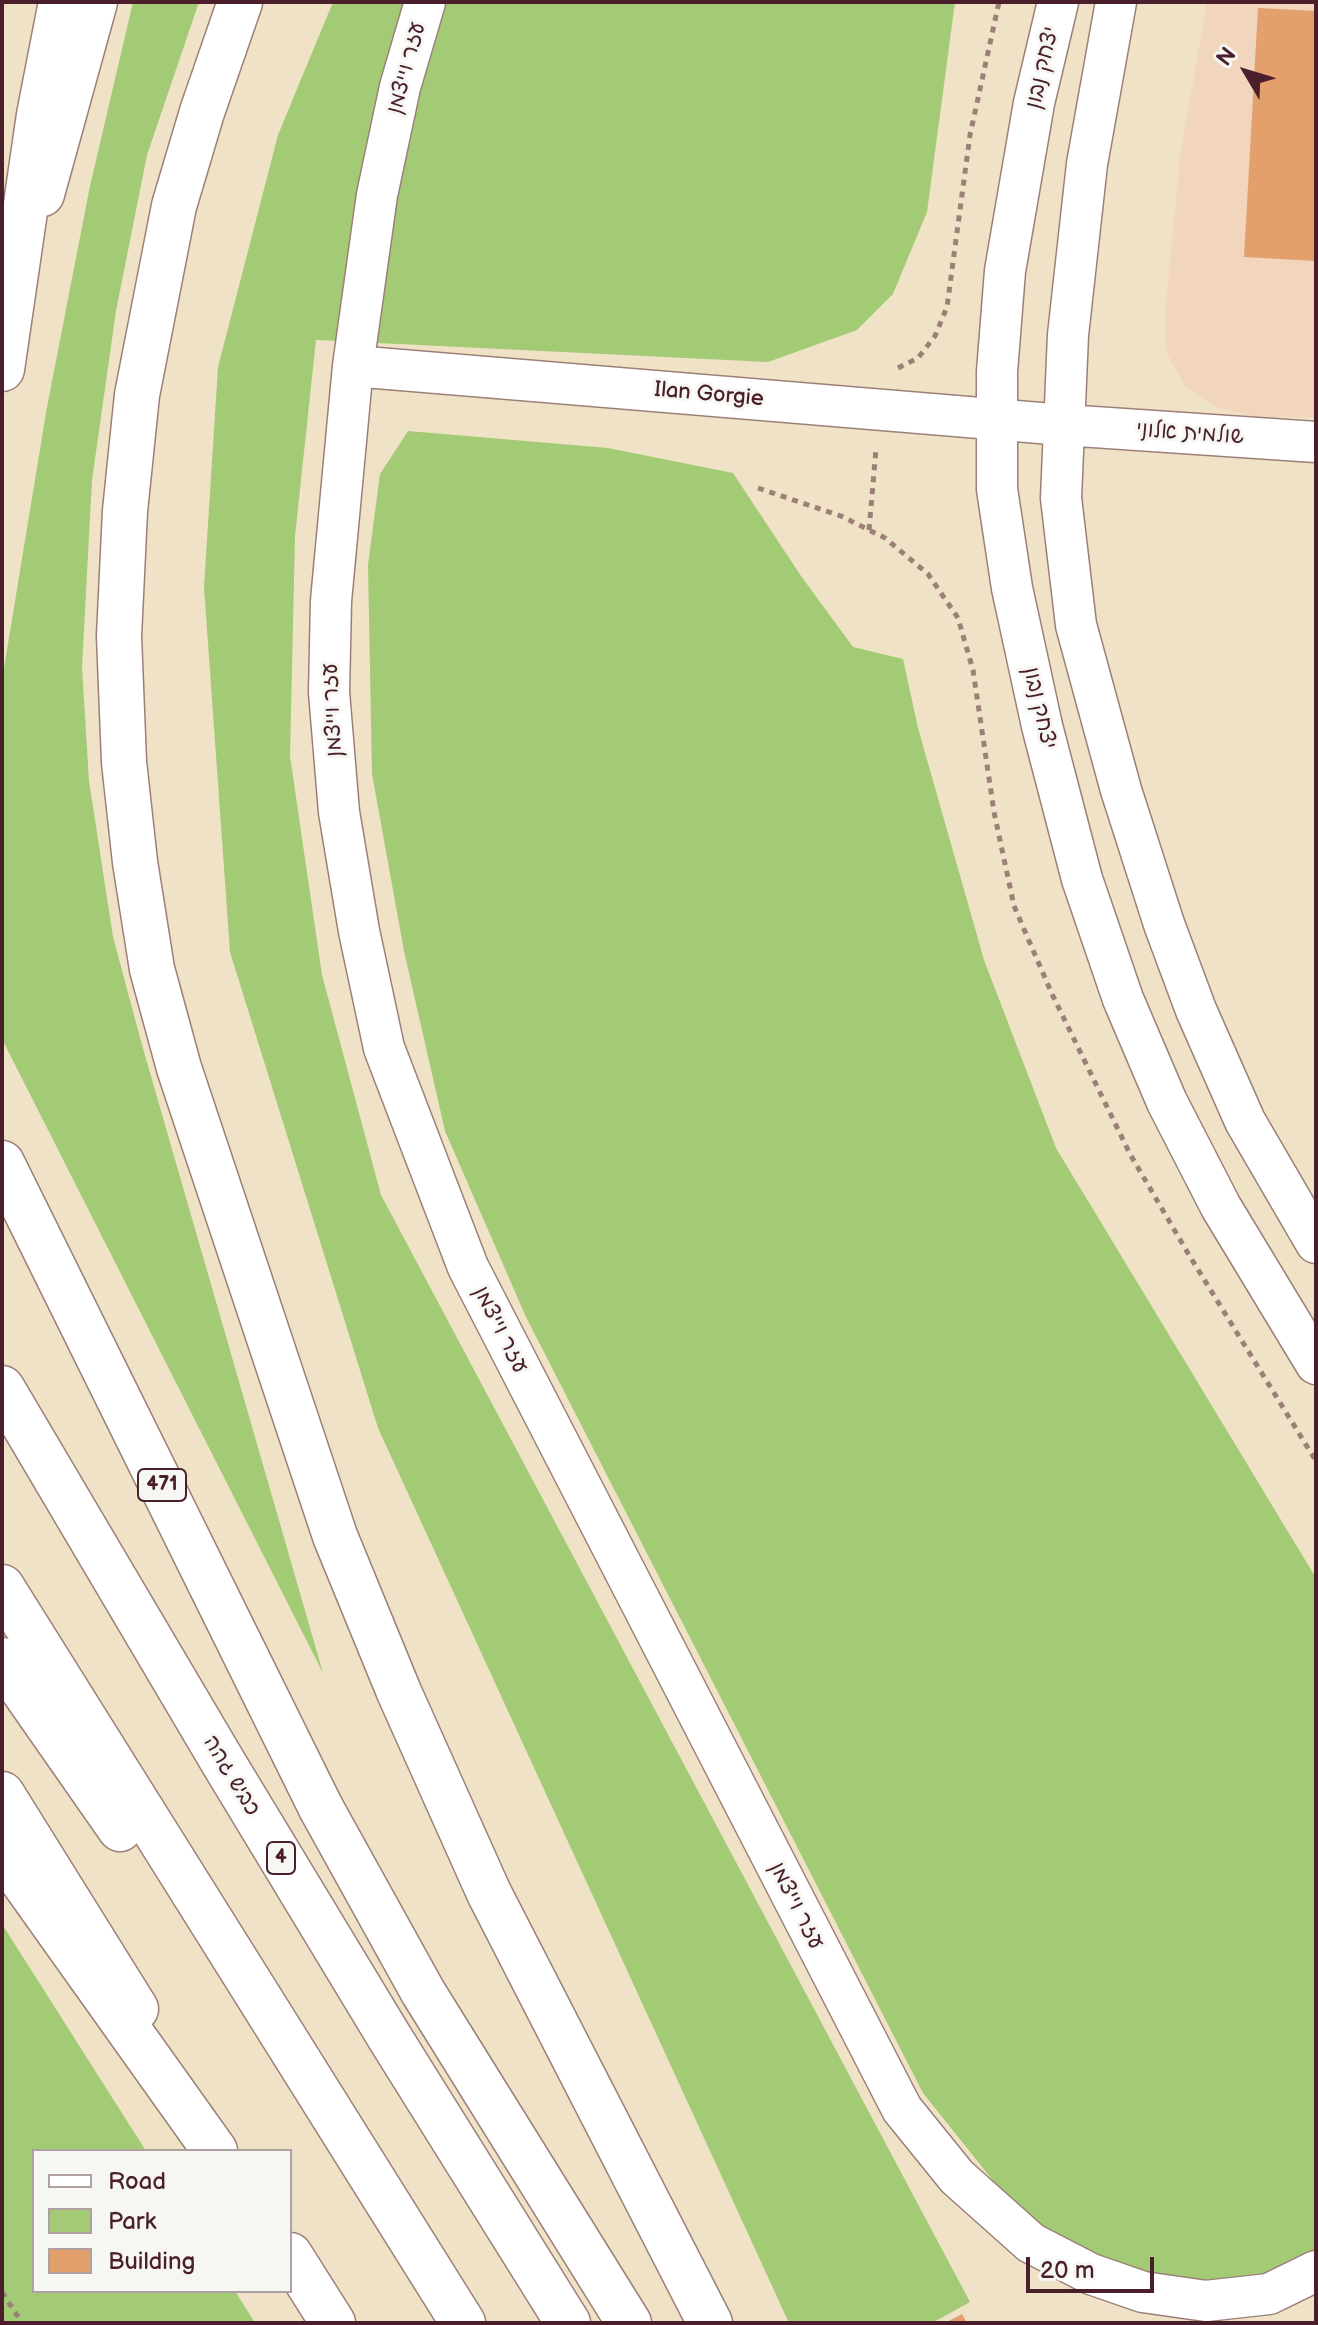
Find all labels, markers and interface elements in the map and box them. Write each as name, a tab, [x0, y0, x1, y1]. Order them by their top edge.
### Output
street label: עזר וייצמן	[382, 19, 432, 117]
street label: יצחק נבון	[1021, 24, 1065, 112]
north arrow	[1206, 32, 1286, 112]
text: N	[1211, 42, 1242, 72]
street label: Ilan Gorgie	[653, 377, 765, 413]
street label: שולמית אלוני	[1135, 417, 1245, 451]
street label: עזר וייצמן	[317, 662, 349, 758]
street label: יצחק נבון	[1017, 664, 1061, 752]
street label: עזר וייצמן	[467, 1282, 533, 1378]
road number: 471	[138, 1469, 186, 1501]
street label: כביש גהה	[197, 1731, 265, 1821]
road number: 4	[267, 1842, 295, 1874]
street label: עזר וייצמן	[763, 1858, 829, 1954]
legend	[32, 2149, 292, 2293]
text: Road	[108, 2167, 166, 2196]
text: Park	[108, 2207, 156, 2236]
scale bar	[1030, 2241, 1158, 2291]
text: Building	[108, 2247, 195, 2276]
text: 20 m	[1040, 2256, 1095, 2285]

